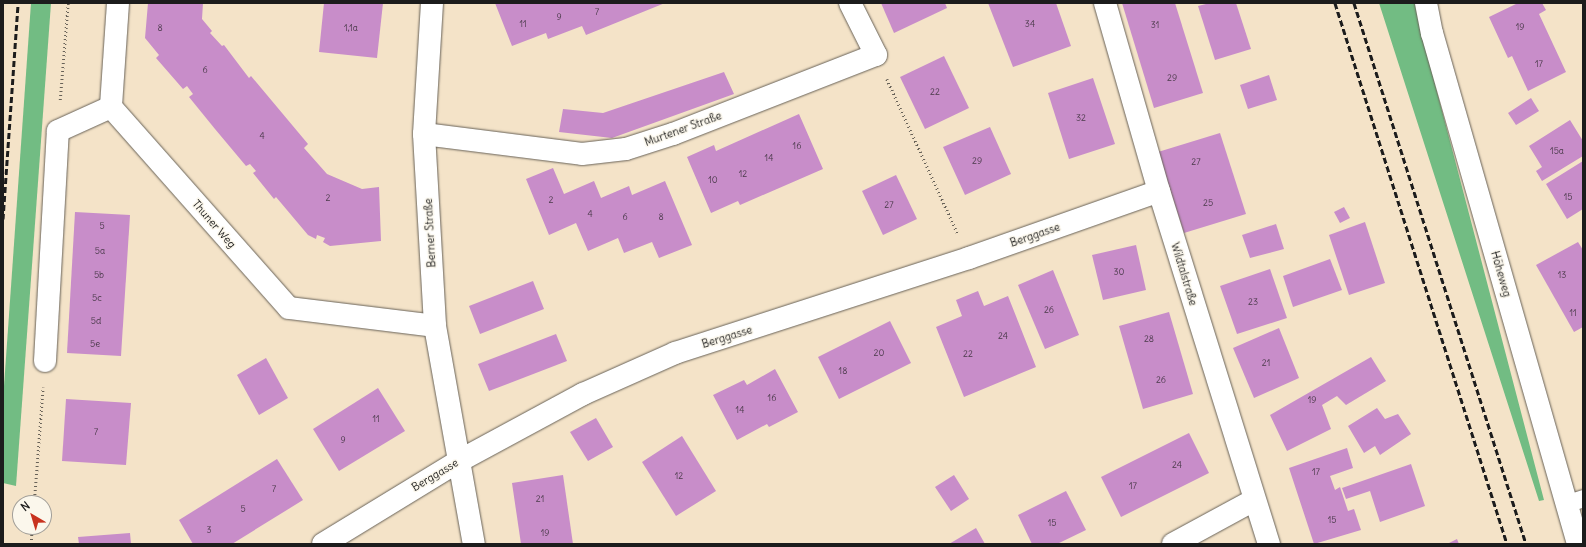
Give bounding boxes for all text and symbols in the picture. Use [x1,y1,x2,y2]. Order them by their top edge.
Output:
house number: 7 [595,7,599,17]
house number: 9 [556,12,562,22]
house number: 11 [519,19,527,29]
house number: 34 [1025,19,1035,29]
house number: 31 [1151,20,1159,30]
house number: 19 [1516,22,1524,32]
house number: 8 [157,23,163,33]
house number: 1,1a [344,23,358,33]
house number: 17 [1535,59,1543,69]
house number: 6 [202,65,208,75]
house number: 29 [1167,73,1177,83]
house number: 22 [930,87,940,97]
street label: Murtener Straße [643,109,723,149]
house number: 32 [1076,113,1086,123]
house number: 4 [259,131,265,141]
house number: 16 [793,141,801,151]
house number: 15a [1550,146,1564,156]
house number: 14 [765,153,773,163]
house number: 29 [972,156,982,166]
house number: 27 [1191,157,1201,167]
house number: 12 [739,169,747,179]
house number: 10 [708,175,718,185]
house number: 15 [1564,192,1572,202]
house number: 2 [326,193,330,203]
house number: 2 [549,195,553,205]
street label: Thuner Weg [189,197,239,251]
street label: Berner Straße [422,198,438,268]
house number: 25 [1203,198,1213,208]
house number: 27 [884,200,894,210]
house number: 4 [587,209,593,219]
house number: 6 [622,212,628,222]
house number: 8 [658,212,664,222]
street label: Berggasse [1008,220,1062,250]
house number: 5 [99,221,105,231]
street label: Wildtalstraße [1168,241,1200,307]
house number: 5a [95,246,105,256]
street label: Höheweg [1488,250,1514,298]
house number: 30 [1113,267,1125,277]
house number: 5b [94,270,104,280]
house number: 13 [1558,270,1566,280]
house number: 5c [92,293,102,303]
house number: 23 [1248,297,1258,307]
house number: 26 [1044,305,1054,315]
house number: 11 [1569,308,1577,318]
house number: 5d [91,316,101,326]
street label: Berggasse [700,323,754,351]
house number: 24 [998,331,1008,341]
house number: 28 [1144,334,1154,344]
house number: 5e [90,339,100,349]
house number: 20 [874,348,884,358]
house number: 22 [963,349,973,359]
house number: 21 [1262,358,1270,368]
house number: 18 [839,366,847,376]
house number: 26 [1156,375,1166,385]
house number: 16 [768,393,776,403]
house number: 19 [1308,395,1316,405]
house number: 14 [736,405,744,415]
house number: 11 [372,414,380,424]
house number: 7 [94,427,98,437]
house number: 9 [340,435,346,445]
street label: Berggasse [409,456,461,494]
house number: 24 [1172,460,1182,470]
house number: 17 [1312,467,1320,477]
house number: 12 [675,471,683,481]
house number: 17 [1129,481,1137,491]
house number: 7 [272,484,276,494]
house number: 21 [536,494,544,504]
north arrow [12,495,52,535]
text: N [18,498,33,514]
house number: 5 [240,504,246,514]
house number: 15 [1328,515,1336,525]
house number: 15 [1048,518,1056,528]
house number: 3 [206,525,212,535]
house number: 19 [541,528,549,538]

